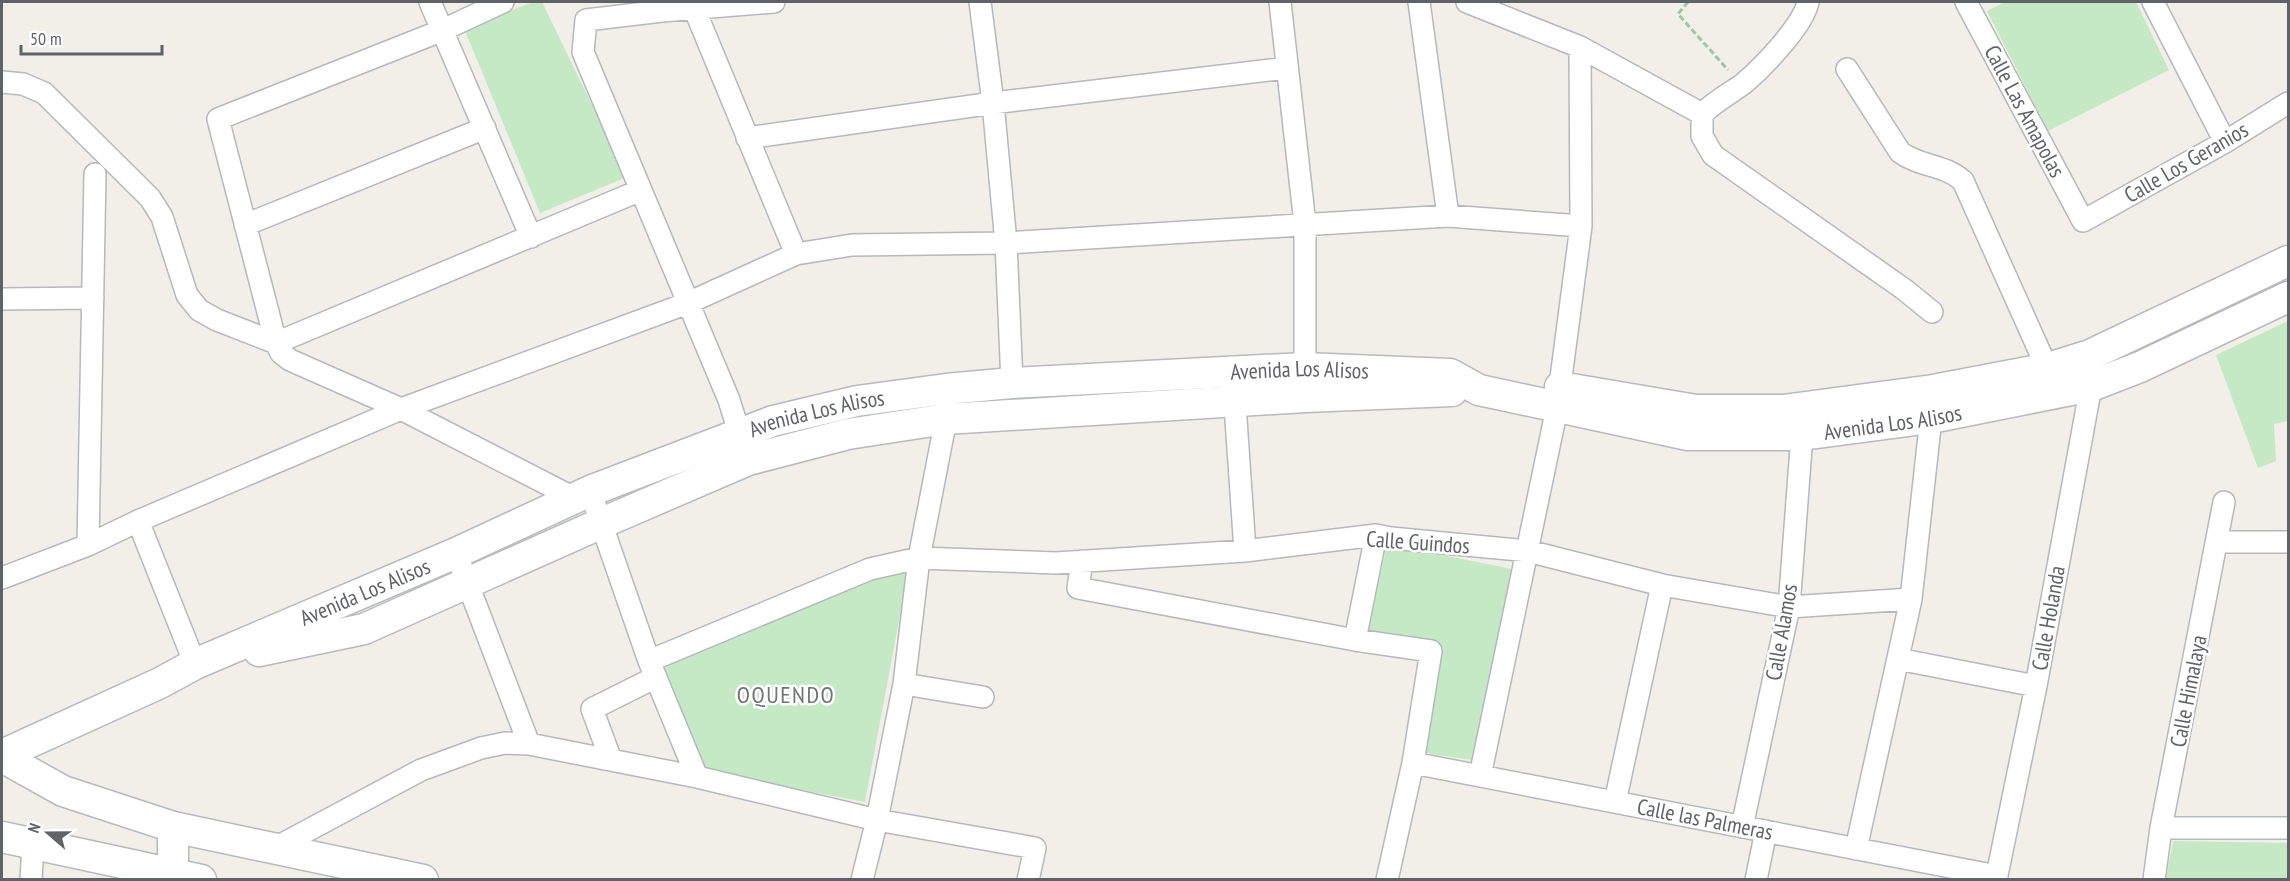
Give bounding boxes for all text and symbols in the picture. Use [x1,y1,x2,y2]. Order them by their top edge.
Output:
scale bar [21,18,162,56]
text: 50 m [30,27,62,50]
street label: Calle Las Amapolas [1978,40,2072,182]
street label: Calle Los Geranios [2119,115,2253,209]
street label: Avenida Los Alisos [1230,354,1369,386]
street label: Avenida Los Alisos [745,383,886,443]
street label: Avenida Los Alisos [1822,398,1964,446]
street label: Calle Guindos [1365,524,1471,560]
street label: Avenida Los Alisos [295,552,434,632]
street label: Calle Holanda [2025,563,2071,673]
street label: Calle Alamos [1759,582,1803,682]
street label: Calle Himalaya [2163,633,2213,749]
district label: OQUENDO [737,679,835,710]
street label: Calle las Palmeras [1635,792,1775,846]
north arrow [18,803,78,863]
text: N [23,820,45,835]

